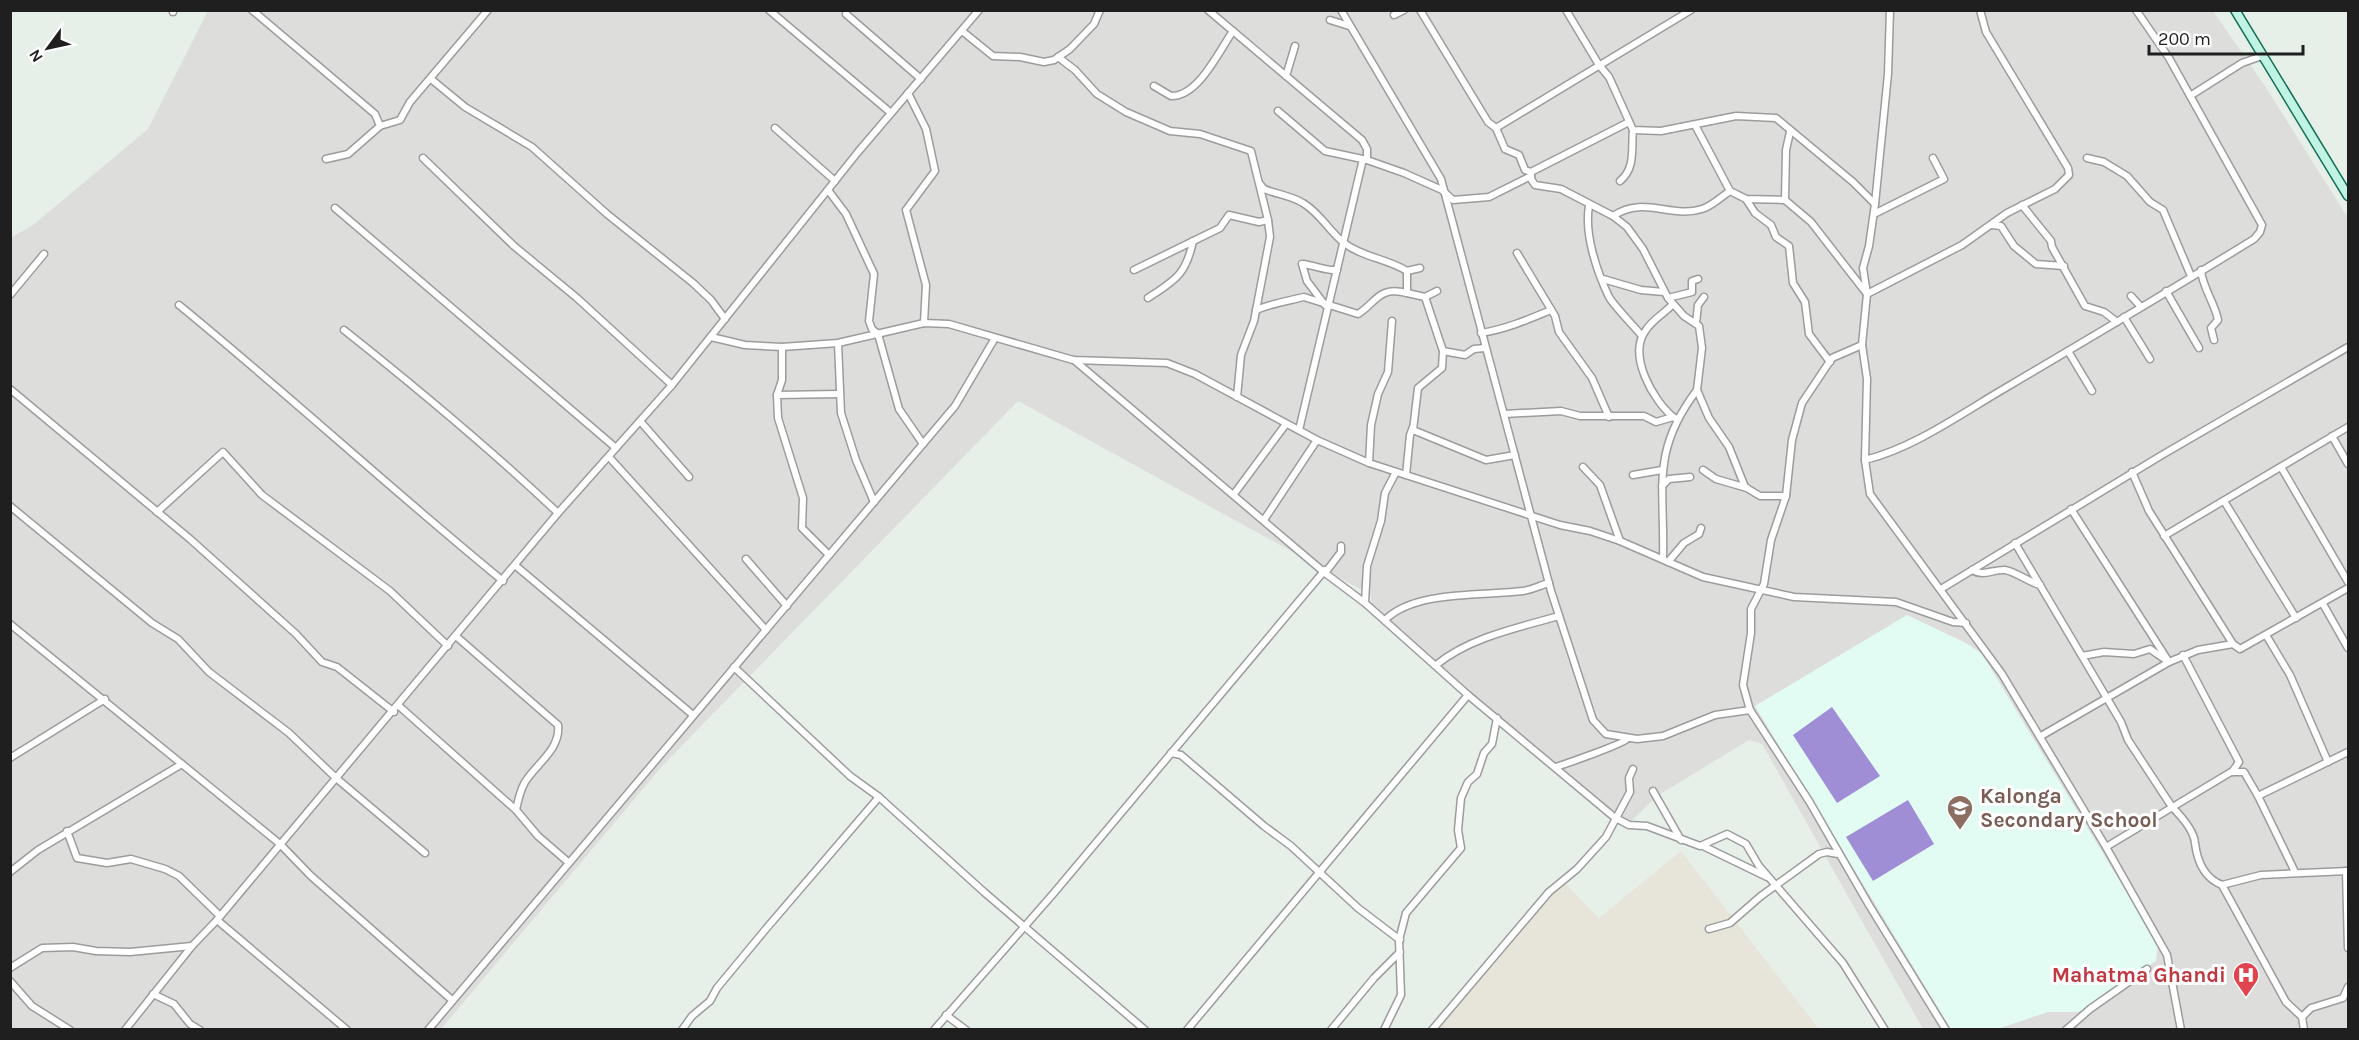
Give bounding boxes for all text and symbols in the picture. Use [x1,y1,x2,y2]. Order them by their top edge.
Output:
north arrow [18,18,78,78]
scale bar [2149,18,2304,56]
text: 200 m [2158,28,2211,50]
text: N [25,46,47,66]
place label: Kalonga Secondary School [1980,784,2158,832]
school or university icon: Kalonga Secondary School [1945,793,1975,831]
hospital icon: Mahatma Ghandi [2231,960,2261,998]
place label: Mahatma Ghandi [2052,963,2226,987]

